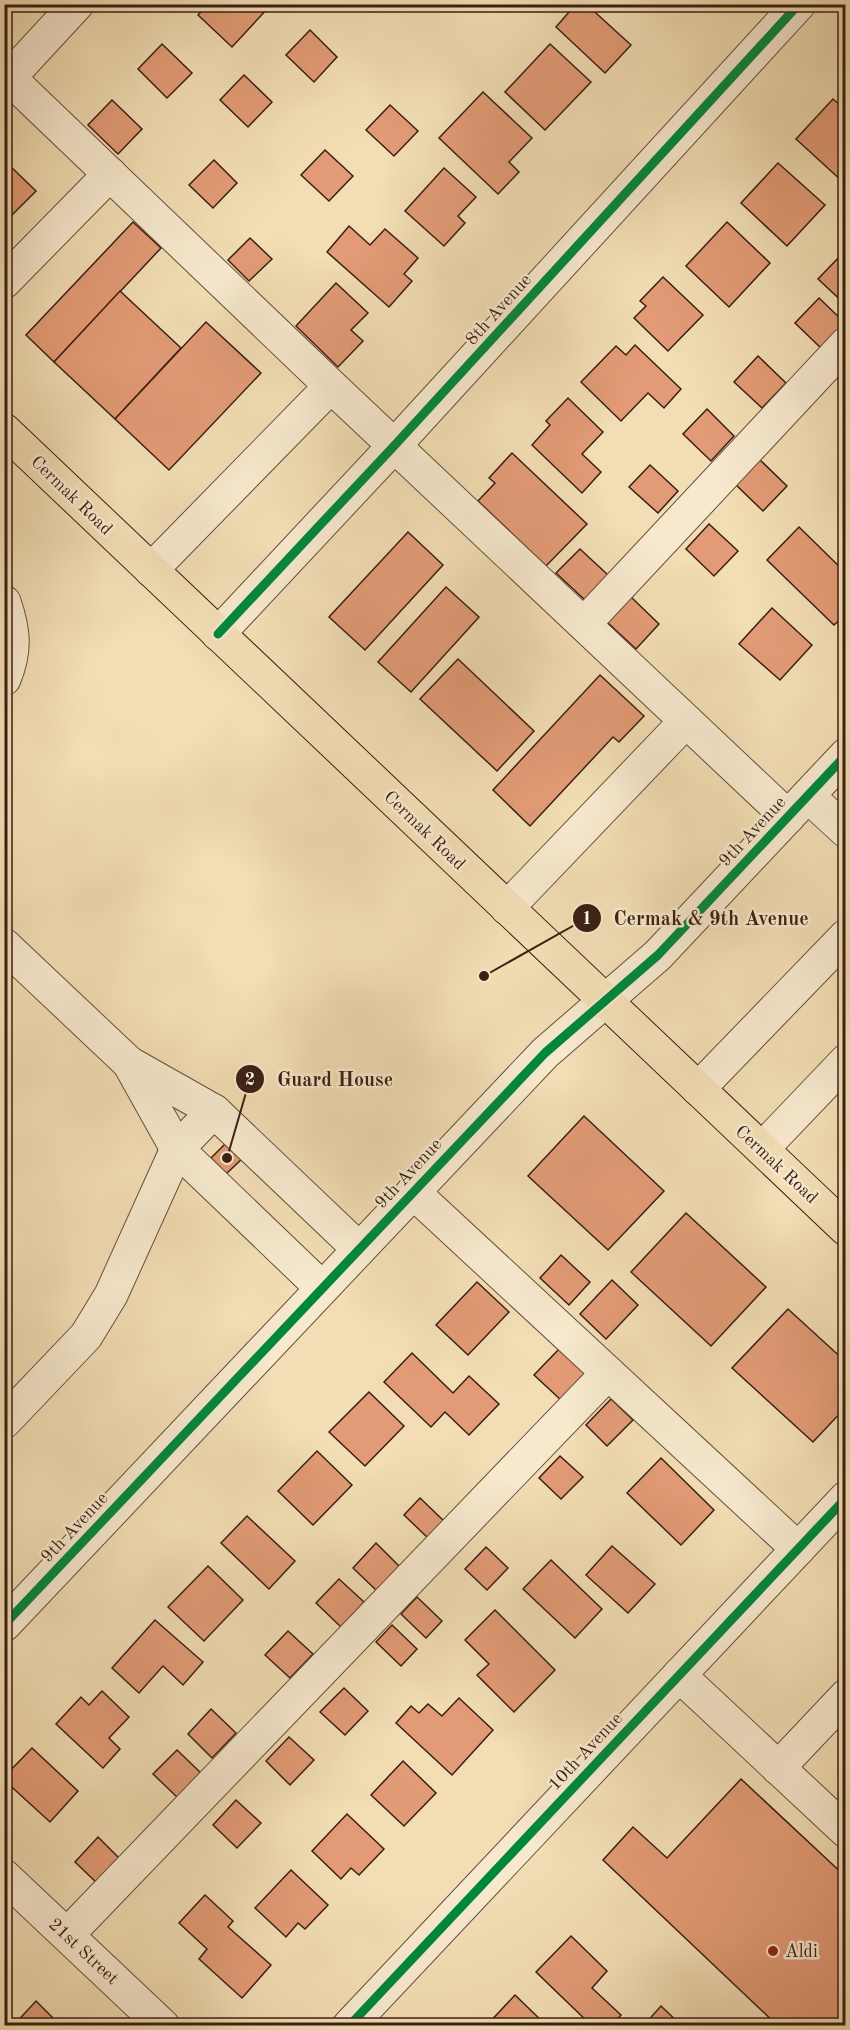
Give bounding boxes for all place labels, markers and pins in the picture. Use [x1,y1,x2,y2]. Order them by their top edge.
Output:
callout: Cermak & 9th Avenue [572,899,821,937]
callout: Guard House [235,1060,405,1098]
place label: Aldi [785,1943,818,1961]
marker: Aldi [766,1944,780,1958]

